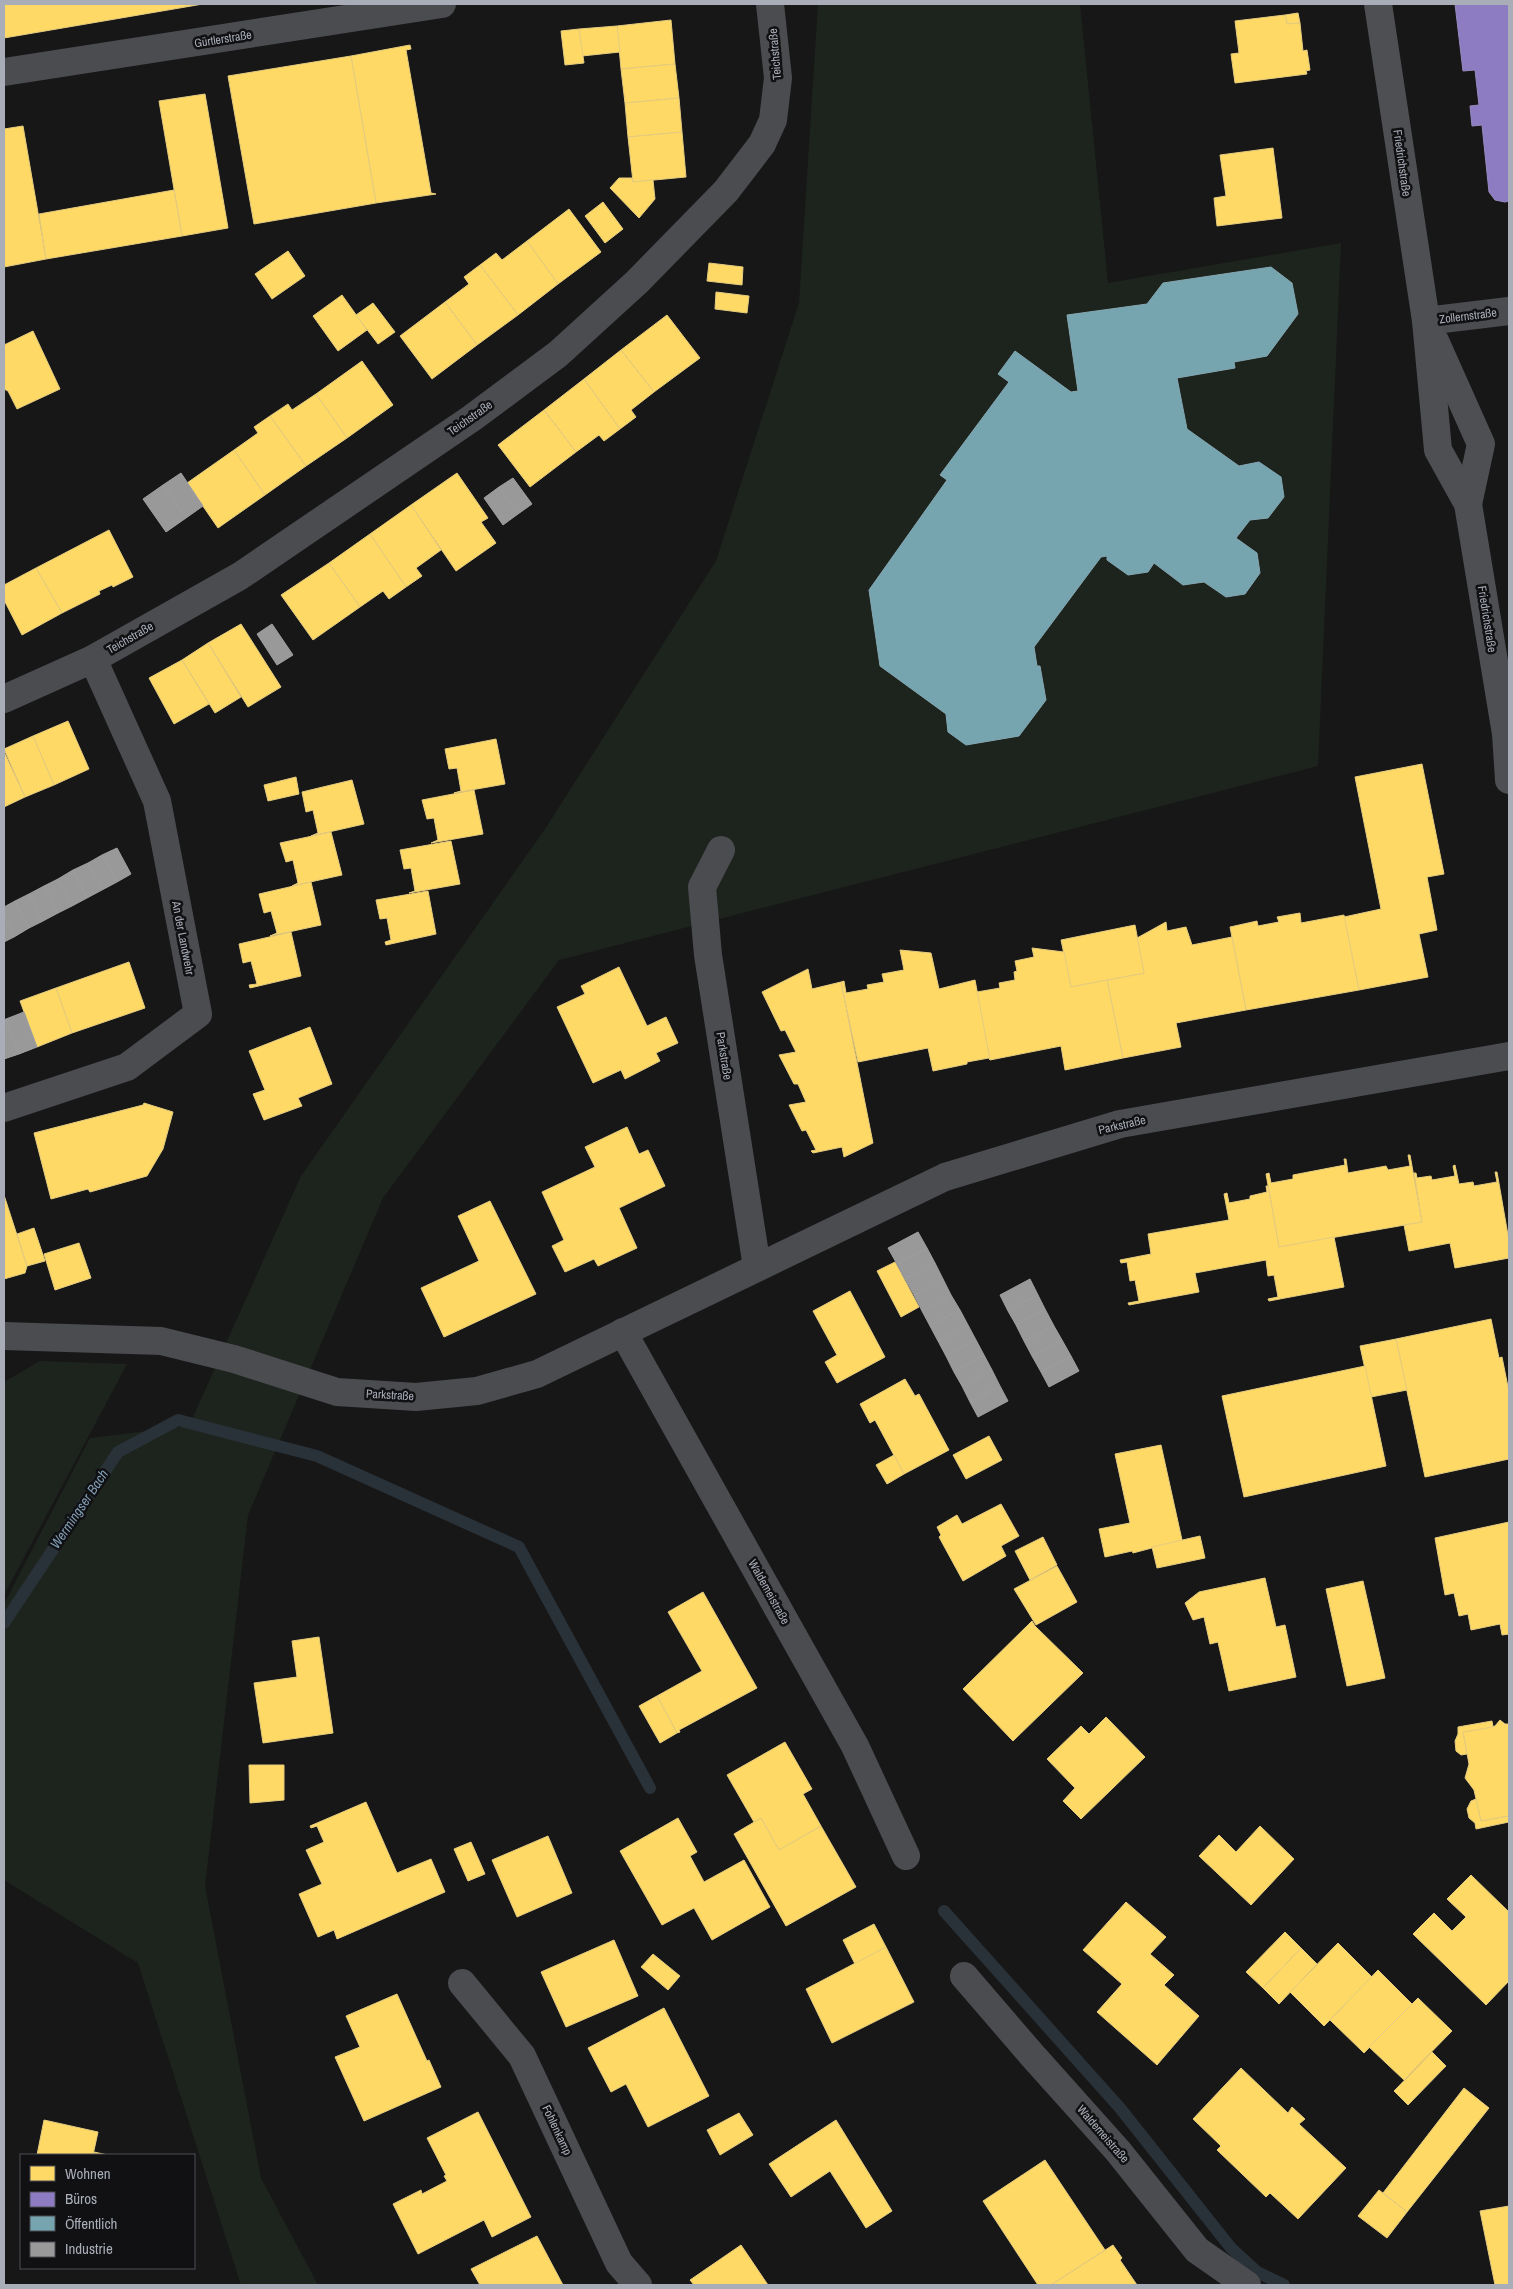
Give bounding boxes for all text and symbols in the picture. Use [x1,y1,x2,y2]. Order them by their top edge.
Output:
street label: Gürtlerstraße [193,27,253,51]
street label: Teichstraße [765,28,785,80]
street label: Friedrichstraße [1389,129,1415,197]
street label: Zollernstraße [1438,305,1498,327]
street label: Teichstraße [444,397,496,439]
street label: Friedrichstraße [1474,585,1500,653]
street label: Teichstraße [104,618,156,658]
street label: An der Landwehr [168,899,198,977]
street label: Parkstraße [712,1031,736,1081]
street label: Parkstraße [1097,1112,1147,1138]
street label: Parkstraße [366,1386,414,1404]
water label: Wermingser Bach [46,1466,112,1552]
street label: Waldemeistraße [745,1557,793,1627]
street label: Fohlenkamp [538,2102,576,2158]
street label: Waldemeistraße [1073,2102,1133,2166]
legend [20,2154,195,2269]
text: Wohnen [65,2163,111,2184]
text: Büros [65,2188,97,2209]
text: Öffentlich [65,2213,117,2234]
text: Industrie [65,2238,113,2259]

